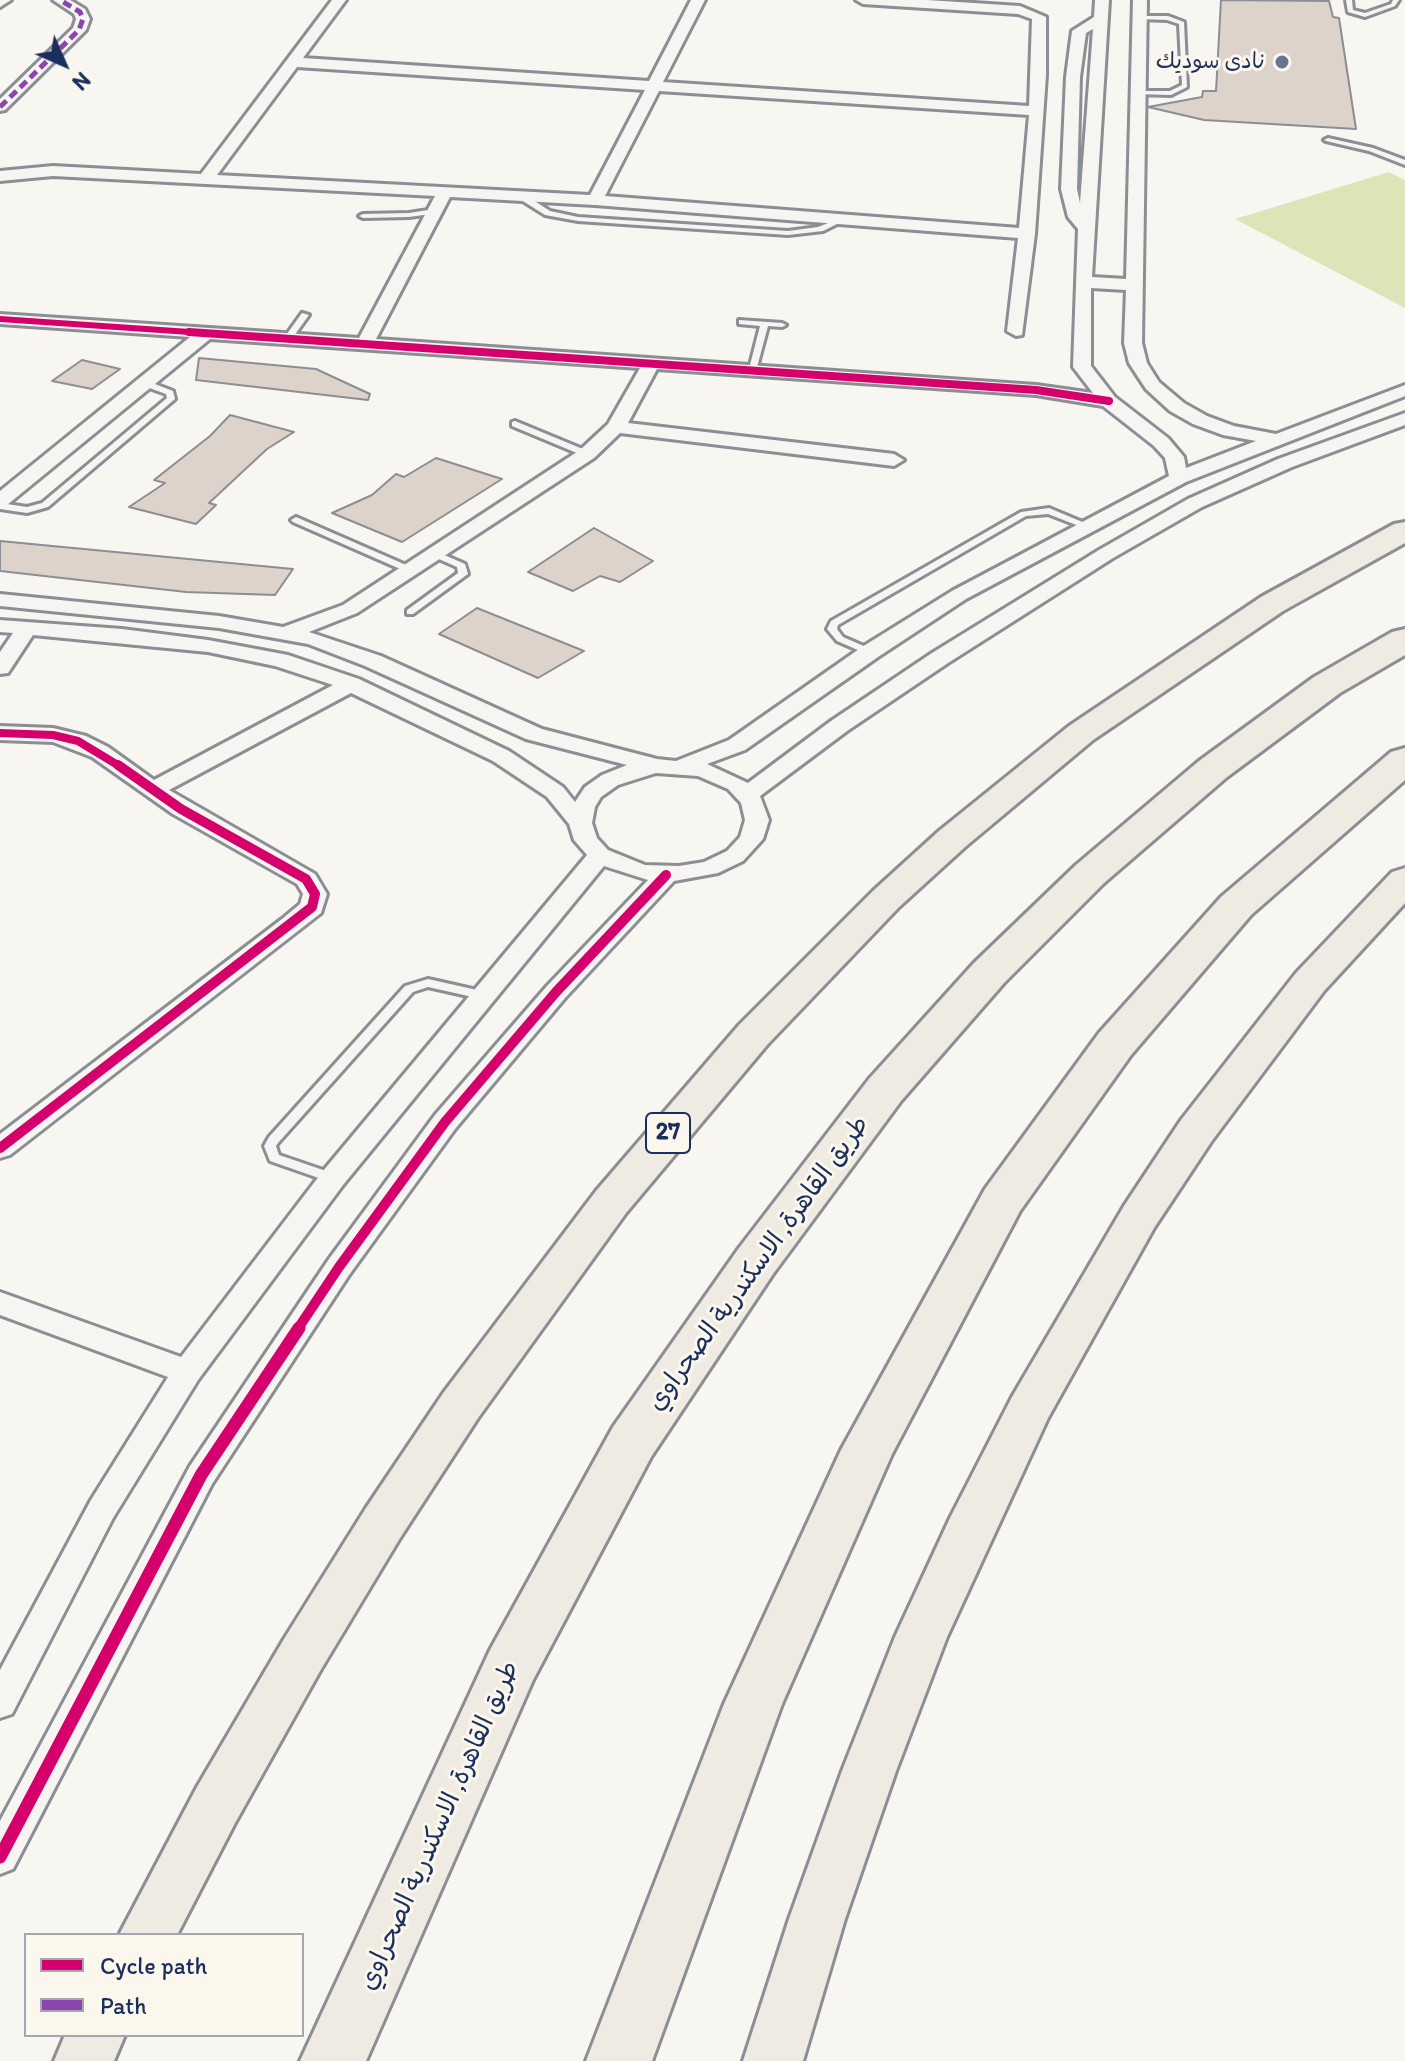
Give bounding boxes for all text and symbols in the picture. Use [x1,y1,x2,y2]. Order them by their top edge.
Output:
north arrow [24,24,104,104]
place label: نادى سوديك [1156,49,1266,75]
marker: نادى سوديك [1273,53,1291,71]
text: N [67,67,96,96]
street label: طريق القاهرة, الاسكندرية الصحراوي [641,1110,877,1418]
road number: 27 [646,1113,690,1153]
street label: طريق القاهرة, الاسكندرية الصحراوي [353,1657,527,1995]
legend [24,1933,304,2037]
text: Cycle path [100,1951,207,1980]
text: Path [100,1991,147,2020]

